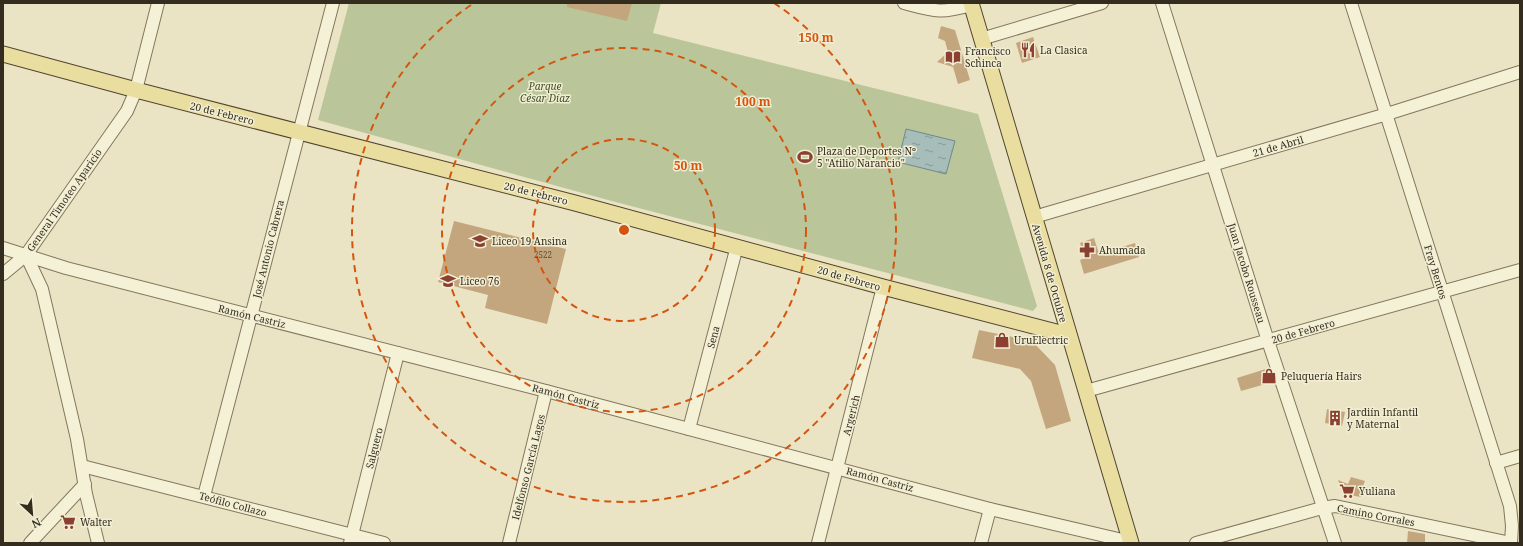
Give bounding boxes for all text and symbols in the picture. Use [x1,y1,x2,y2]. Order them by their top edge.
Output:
text: 150 m [798,29,834,46]
restaurant icon: La Clasica [1019,41,1037,59]
place label: La Clasica [1040,43,1088,57]
place label: Francisco Schinca [965,44,1011,70]
library icon: Francisco Schinca [944,48,962,66]
park label: Parque César Díaz [520,79,570,105]
text: 100 m [735,93,771,110]
street label: 20 de Febrero [189,98,256,128]
street label: 21 de Abril [1251,132,1305,160]
place label: Plaza de Deportes Nº 5 "Atilio Narancio" [817,144,916,170]
street label: General Timoteo Aparicio [23,146,105,254]
sports icon: Plaza de Deportes Nº 5 "Atilio Narancio" [796,148,814,166]
text: 50 m [674,157,702,174]
street label: 20 de Febrero [503,178,570,208]
street label: José Antonio Cabrera [249,198,287,301]
street label: Juan Jacobo Rousseau [1225,220,1269,325]
street label: Avenida 8 de Octubre [1029,222,1071,324]
centre of rings [617,223,631,237]
school or university icon: Liceo 19 Ansina [471,232,489,250]
place label: Liceo 19 Ansina [492,234,568,248]
pharmacy icon: Ahumada [1078,241,1096,259]
place label: Ahumada [1099,243,1146,257]
street label: Fray Bentos [1421,243,1451,301]
house number: 2522 [534,249,552,260]
street label: 20 de Febrero [816,262,883,294]
school or university icon: Liceo 76 [439,272,457,290]
place label: Liceo 76 [460,274,500,288]
street label: Ramón Castriz [217,301,287,331]
street label: 20 de Febrero [1270,315,1337,347]
street label: Sena [703,324,723,350]
shop icon: UruElectric [993,331,1011,349]
place label: UruElectric [1014,333,1068,347]
shop icon: Peluquería Hairs [1260,367,1278,385]
place label: Peluquería Hairs [1281,369,1362,383]
street label: Ramón Castriz [531,380,601,412]
street label: Argerich [839,392,863,437]
place label: Jardiín Infantil y Maternal [1346,405,1418,431]
building icon: Jardiín Infantil y Maternal [1326,409,1344,427]
street label: Idelfonso García Lagos [508,412,548,521]
street label: Salguero [362,426,386,470]
street label: Ramón Castriz [845,463,915,495]
supermarket icon: Yuliana [1338,482,1356,500]
place label: Yuliana [1358,484,1396,498]
street label: Teófilo Collazo [198,488,269,520]
north arrow [12,494,52,534]
street label: Camino Corrales [1336,501,1417,529]
supermarket icon: Walter [59,513,77,531]
text: N [29,515,44,532]
place label: Walter [80,515,112,529]

